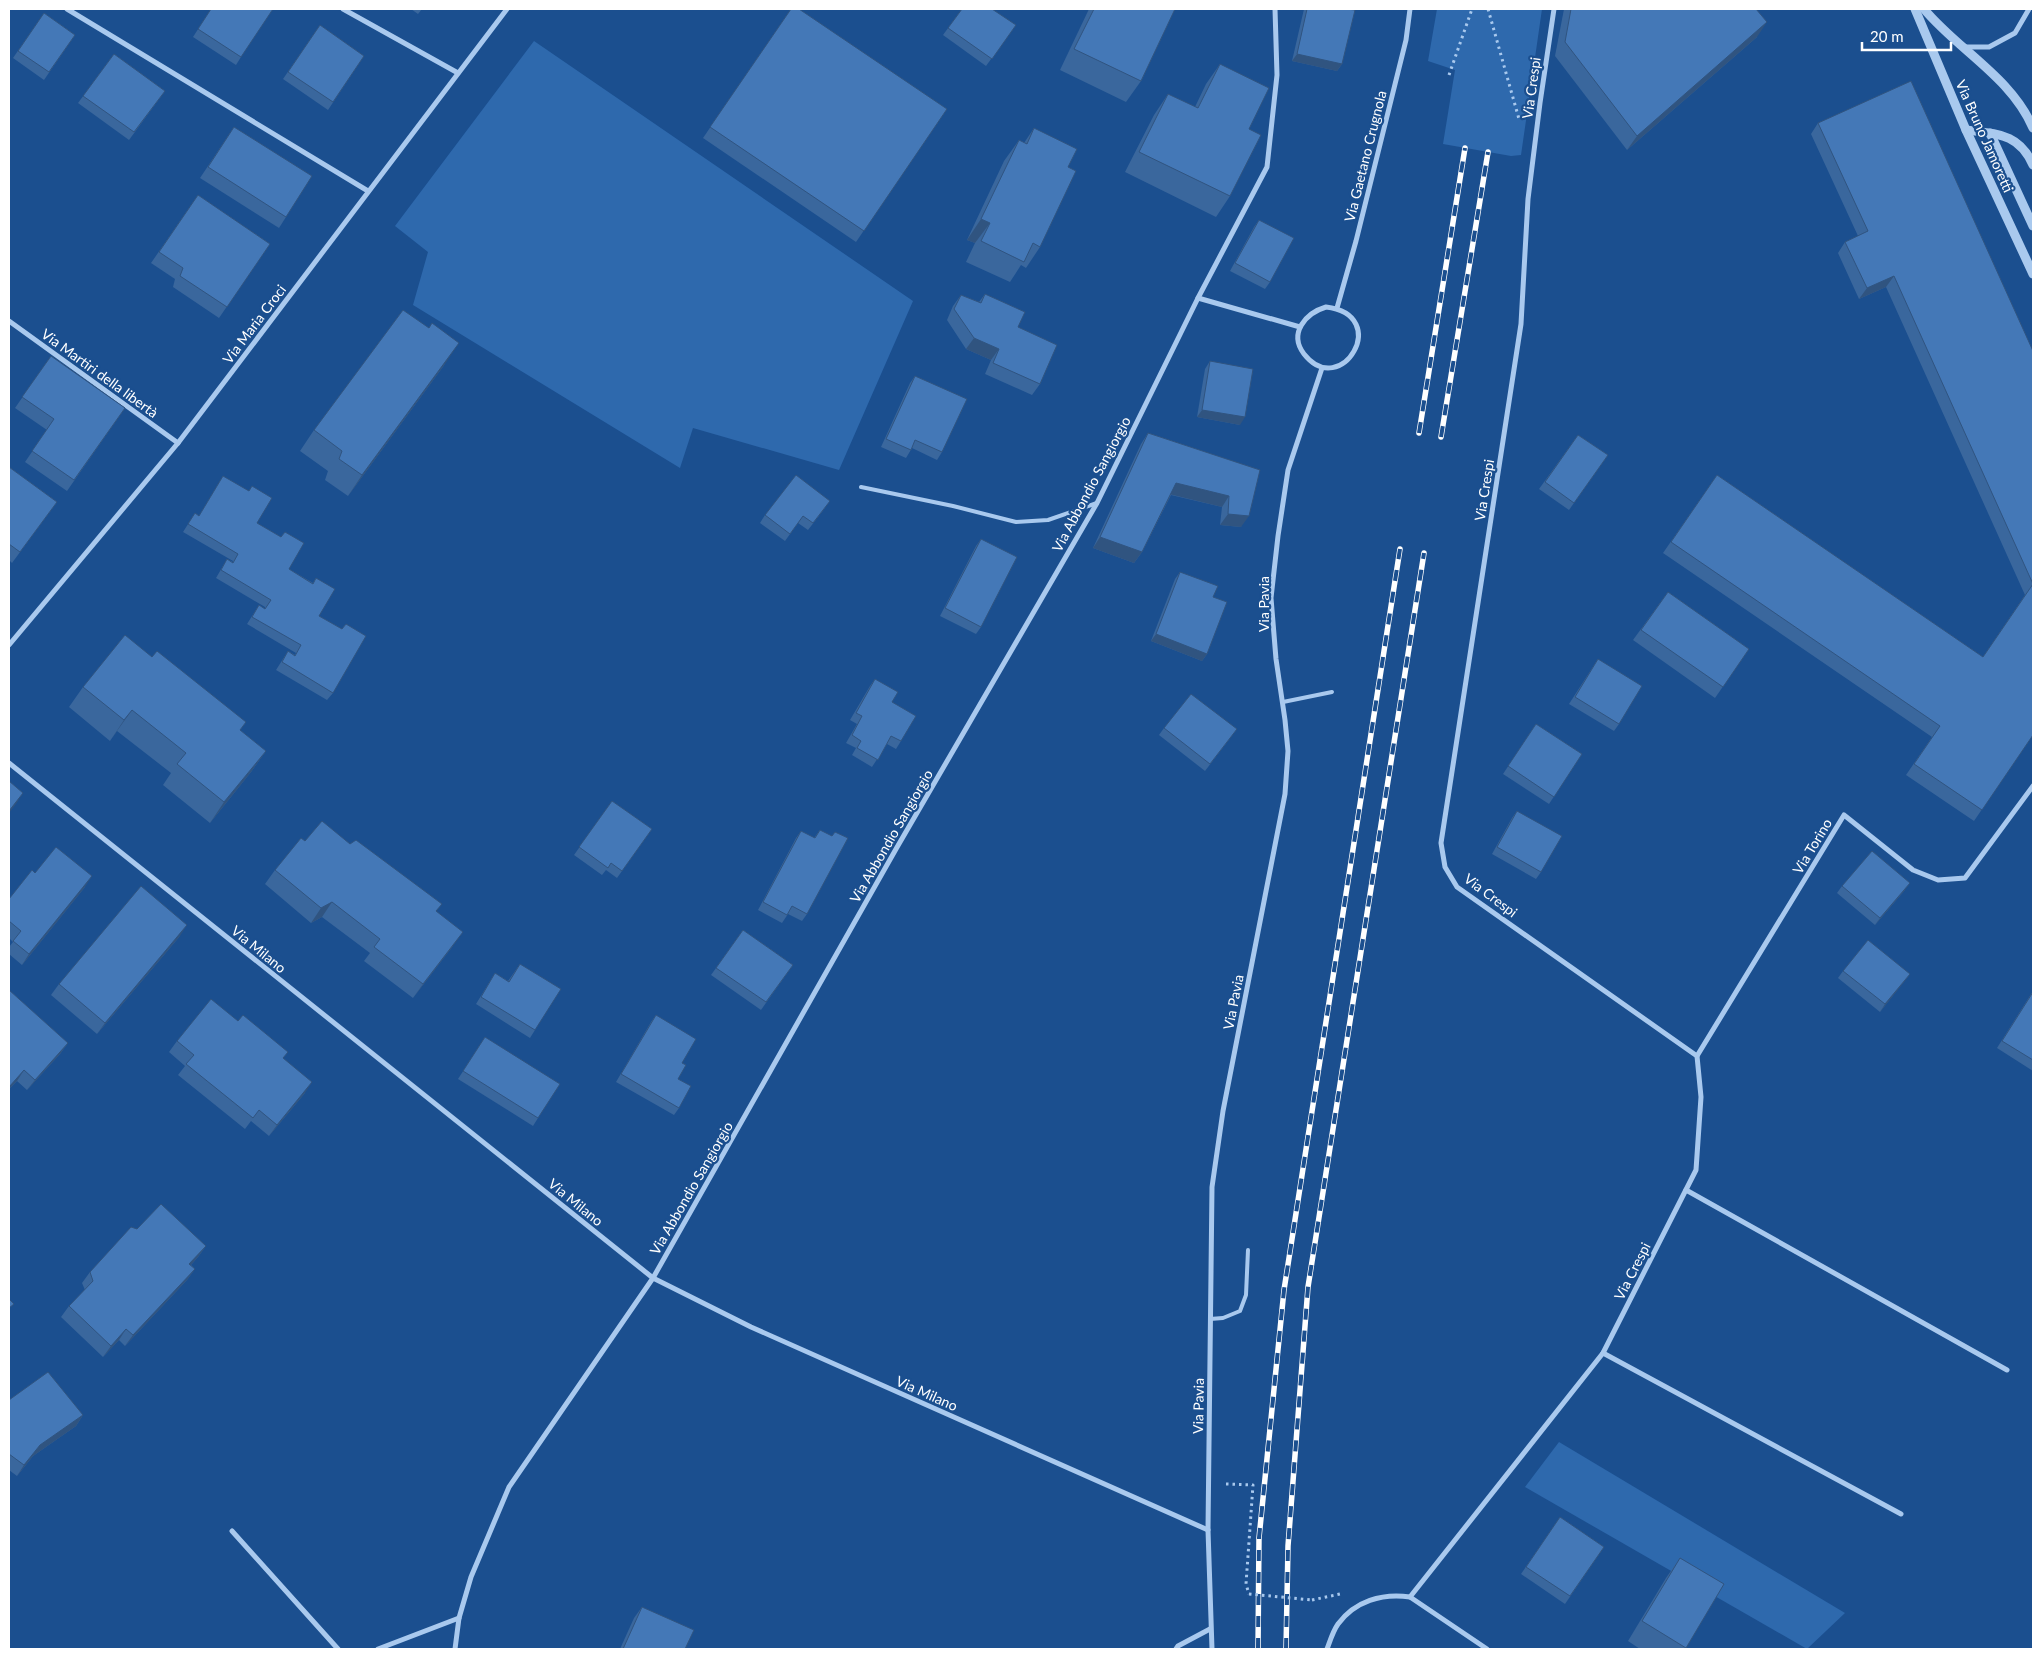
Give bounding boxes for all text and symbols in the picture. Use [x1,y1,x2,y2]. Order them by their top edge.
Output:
scale bar [1862,20,1951,52]
text: 20 m [1870,27,1904,45]
street label: Via Crespi [1518,56,1544,120]
street label: Via Bruno Jamoretti [1953,77,2017,195]
street label: Via Gaetano Crugnola [1340,89,1390,223]
street label: Via Maria Croci [219,281,289,367]
street label: Via Martiri della libertà [38,325,162,421]
street label: Via Abbondio Sangiorgio [1048,413,1134,555]
street label: Via Crespi [1471,458,1497,522]
street label: Via Pavia [1255,576,1272,632]
street label: Via Abbondio Sangiorgio [846,766,936,906]
street label: Via Torino [1789,815,1835,877]
street label: Via Crespi [1461,870,1521,920]
street label: Via Milano [228,922,290,976]
street label: Via Pavia [1219,973,1247,1031]
street label: Via Abbondio Sangiorgio [646,1118,736,1258]
street label: Via Milano [545,1175,607,1229]
street label: Via Crespi [1610,1239,1654,1303]
street label: Via Milano [894,1372,960,1414]
street label: Via Pavia [1189,1378,1207,1434]

